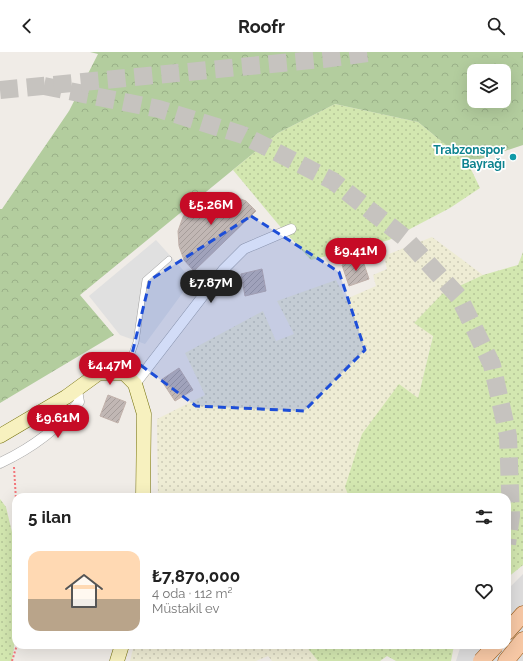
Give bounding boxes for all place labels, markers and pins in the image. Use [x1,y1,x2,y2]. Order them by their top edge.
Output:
place label: Trabzonspor Bayrağı [433,143,505,171]
marker: Trabzonspor Bayrağı [508,152,518,162]
pin: ₺5.26M [178,192,244,226]
pin: ₺9.41M [323,238,389,272]
pin: ₺7.87M [178,270,244,304]
pin: ₺4.47M [77,352,143,386]
pin: ₺9.61M [25,405,91,439]

